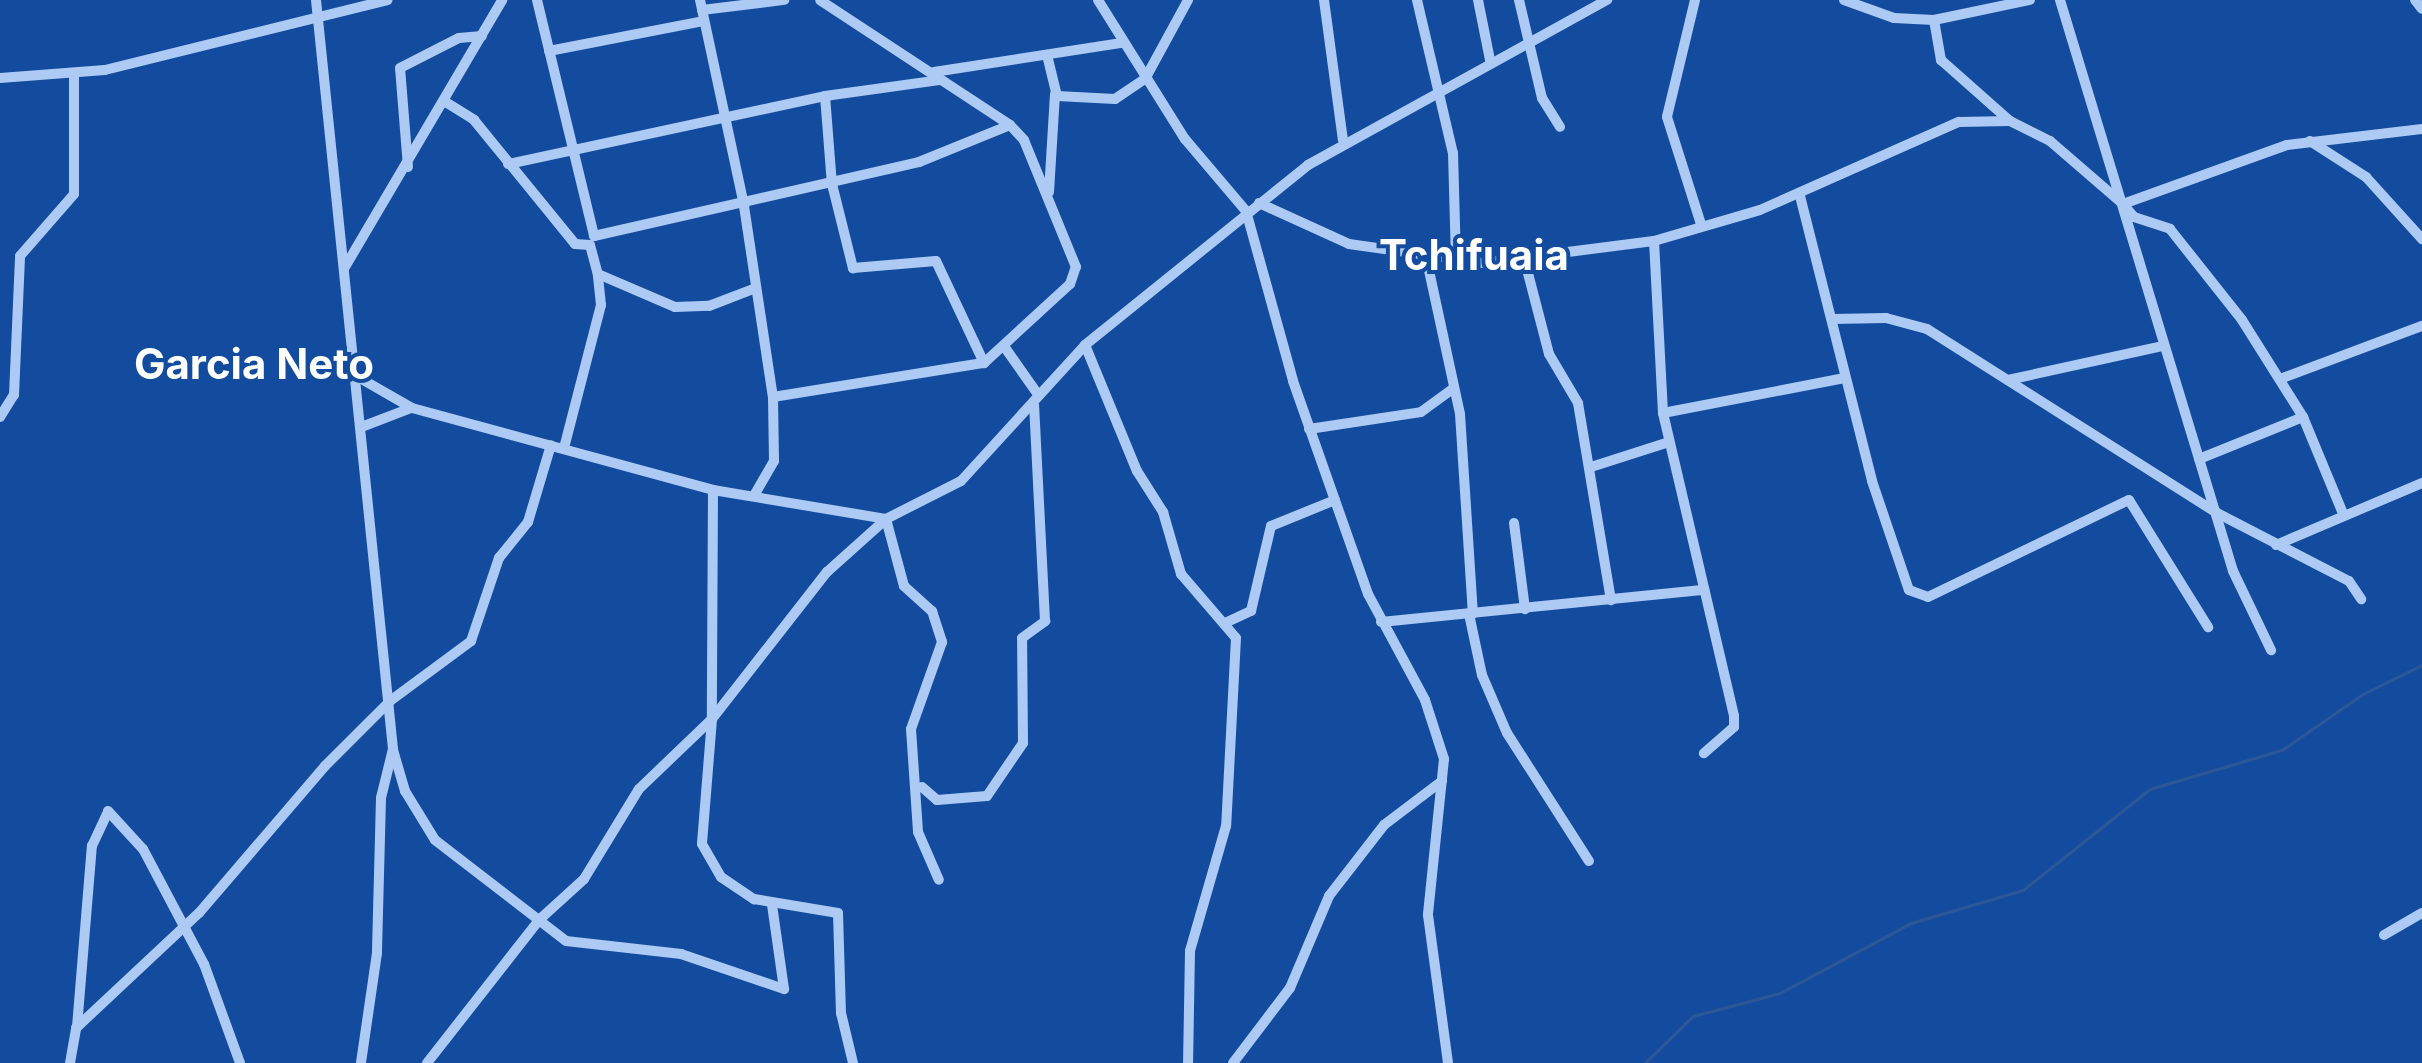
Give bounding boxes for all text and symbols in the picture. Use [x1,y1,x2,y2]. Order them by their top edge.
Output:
district label: Tchifuaia [1379,230,1569,280]
district label: Garcia Neto [134,339,374,389]

